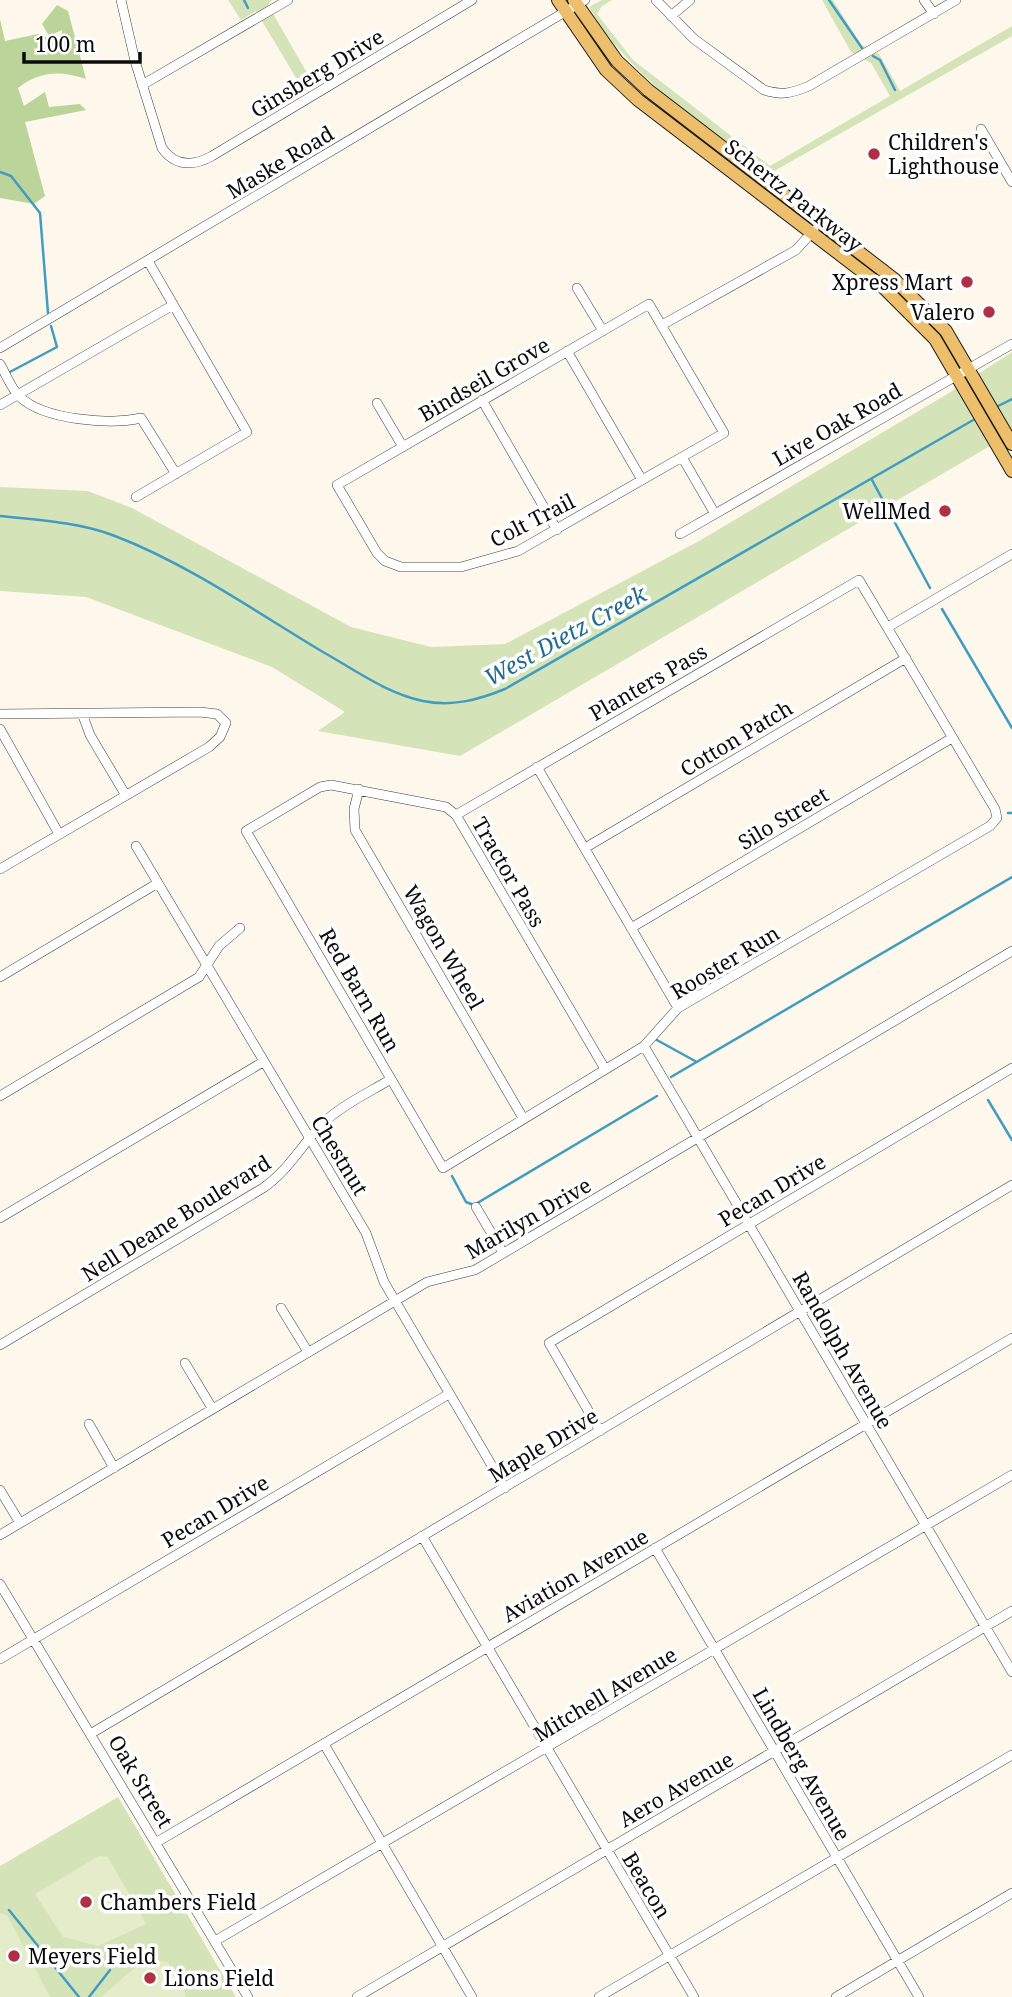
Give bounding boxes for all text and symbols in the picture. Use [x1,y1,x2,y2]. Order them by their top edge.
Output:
scale bar [24,21,140,65]
street label: Ginsberg Drive [245,22,389,124]
text: 100 m [35,30,96,58]
street label: Maske Road [221,119,339,205]
place label: Children's Lighthouse [888,128,999,180]
street label: Schertz Parkway [719,132,869,258]
marker: Children's Lighthouse [866,146,882,162]
place label: Xpress Mart [832,268,953,296]
marker: Xpress Mart [959,274,975,290]
place label: Valero [911,298,975,326]
marker: Valero [981,304,997,320]
street label: Bindseil Grove [413,330,555,428]
street label: Live Oak Road [767,376,907,472]
street label: Colt Trail [485,486,580,553]
place label: WellMed [842,497,931,525]
marker: WellMed [937,503,953,519]
water label: West Dietz Creek [478,577,653,693]
street label: Planters Pass [584,637,712,727]
street label: Cotton Patch [675,693,797,783]
street label: Silo Street [733,780,833,856]
street label: Tractor Pass [466,812,552,932]
street label: Wagon Wheel [397,880,491,1015]
street label: Rooster Run [665,919,785,1005]
street label: Red Barn Run [313,923,407,1057]
street label: Chestnut [305,1110,375,1200]
street label: Pecan Drive [713,1147,831,1233]
street label: Nell Deane Boulevard [76,1148,276,1288]
street label: Marilyn Drive [460,1171,596,1265]
street label: Randolph Avenue [787,1266,899,1434]
street label: Maple Drive [483,1401,603,1489]
street label: Pecan Drive [156,1468,274,1554]
street label: Aviation Avenue [497,1522,653,1628]
street label: Mitchell Avenue [528,1640,682,1748]
street label: Lindberg Avenue [747,1682,857,1846]
street label: Oak Street [102,1729,180,1833]
street label: Aero Avenue [614,1745,738,1833]
street label: Beacon [616,1847,678,1923]
place label: Chambers Field [100,1888,257,1916]
marker: Chambers Field [78,1894,94,1910]
place label: Meyers Field [28,1942,157,1970]
marker: Meyers Field [6,1948,22,1964]
place label: Lions Field [164,1964,274,1992]
marker: Lions Field [142,1970,158,1986]

